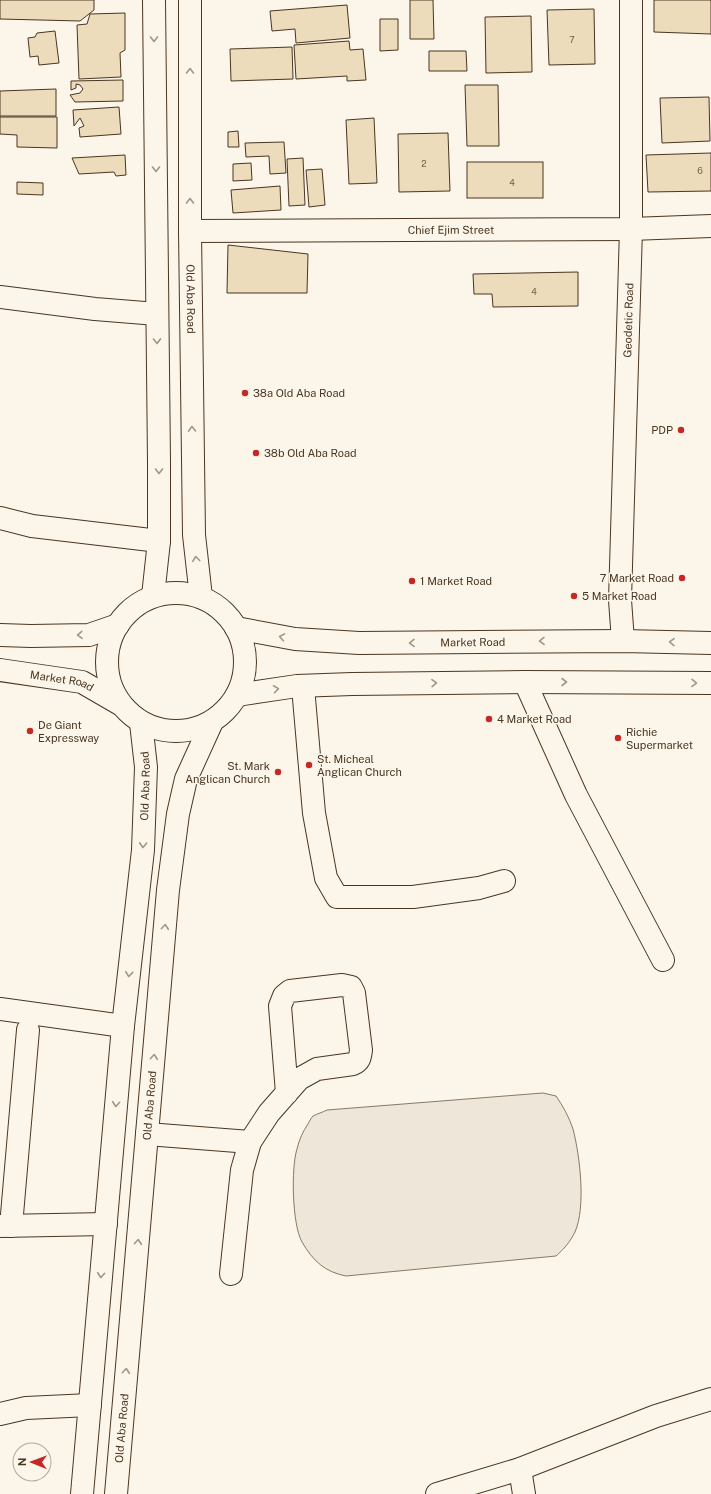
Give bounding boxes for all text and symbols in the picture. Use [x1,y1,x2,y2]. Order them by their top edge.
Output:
house number: 7 [569,34,575,45]
one-way arrow [150,36,159,42]
one-way arrow [186,68,194,74]
house number: 2 [421,158,427,169]
house number: 6 [697,165,703,176]
one-way arrow [151,166,160,172]
house number: 4 [509,177,515,188]
one-way arrow [186,198,194,204]
street label: Chief Ejim Street [408,224,494,236]
street label: Old Aba Road [184,264,197,334]
street label: Geodetic Road [621,283,635,358]
house number: 4 [531,286,537,297]
one-way arrow [153,338,161,344]
place label: 38a Old Aba Road [253,387,345,399]
marker: 38a Old Aba Road [240,388,250,398]
place label: PDP [651,424,673,436]
marker: PDP [676,425,686,435]
one-way arrow [188,426,196,432]
place label: 38b Old Aba Road [264,447,357,459]
marker: 38b Old Aba Road [251,448,261,458]
one-way arrow [155,468,163,474]
one-way arrow [192,556,201,562]
place label: 7 Market Road [600,572,674,584]
marker: 7 Market Road [677,573,687,583]
place label: 1 Market Road [420,575,492,587]
marker: 1 Market Road [407,576,417,586]
place label: 5 Market Road [582,590,657,602]
marker: 5 Market Road [569,591,579,601]
one-way arrow [77,631,83,639]
one-way arrow [279,633,285,641]
street label: Market Road [440,636,505,648]
one-way arrow [539,637,545,646]
one-way arrow [669,638,675,646]
one-way arrow [409,639,415,647]
street label: Market Road [29,668,96,694]
one-way arrow [561,678,567,686]
one-way arrow [431,679,437,687]
one-way arrow [691,679,697,687]
one-way arrow [273,685,279,694]
place label: 4 Market Road [497,713,572,725]
marker: 4 Market Road [484,714,494,724]
place label: De Giant Expressway [38,719,99,744]
marker: De Giant Expressway [25,726,35,736]
place label: Richie Supermarket [626,726,693,751]
marker: Richie Supermarket [613,733,623,743]
street label: Old Aba Road [138,751,152,821]
place label: St. Micheal Anglican Church [317,753,402,778]
place label: St. Mark Anglican Church [185,760,270,785]
marker: St. Micheal Anglican Church [304,760,314,770]
marker: St. Mark Anglican Church [273,767,283,777]
one-way arrow [139,842,148,848]
one-way arrow [161,924,170,930]
one-way arrow [125,971,134,977]
one-way arrow [149,1054,158,1060]
street label: Old Aba Road [140,1070,158,1141]
one-way arrow [112,1101,121,1107]
one-way arrow [133,1239,142,1245]
one-way arrow [97,1272,106,1278]
one-way arrow [122,1368,131,1374]
street label: Old Aba Road [113,1393,131,1463]
north arrow [12,1442,52,1482]
text: N [16,1457,28,1466]

